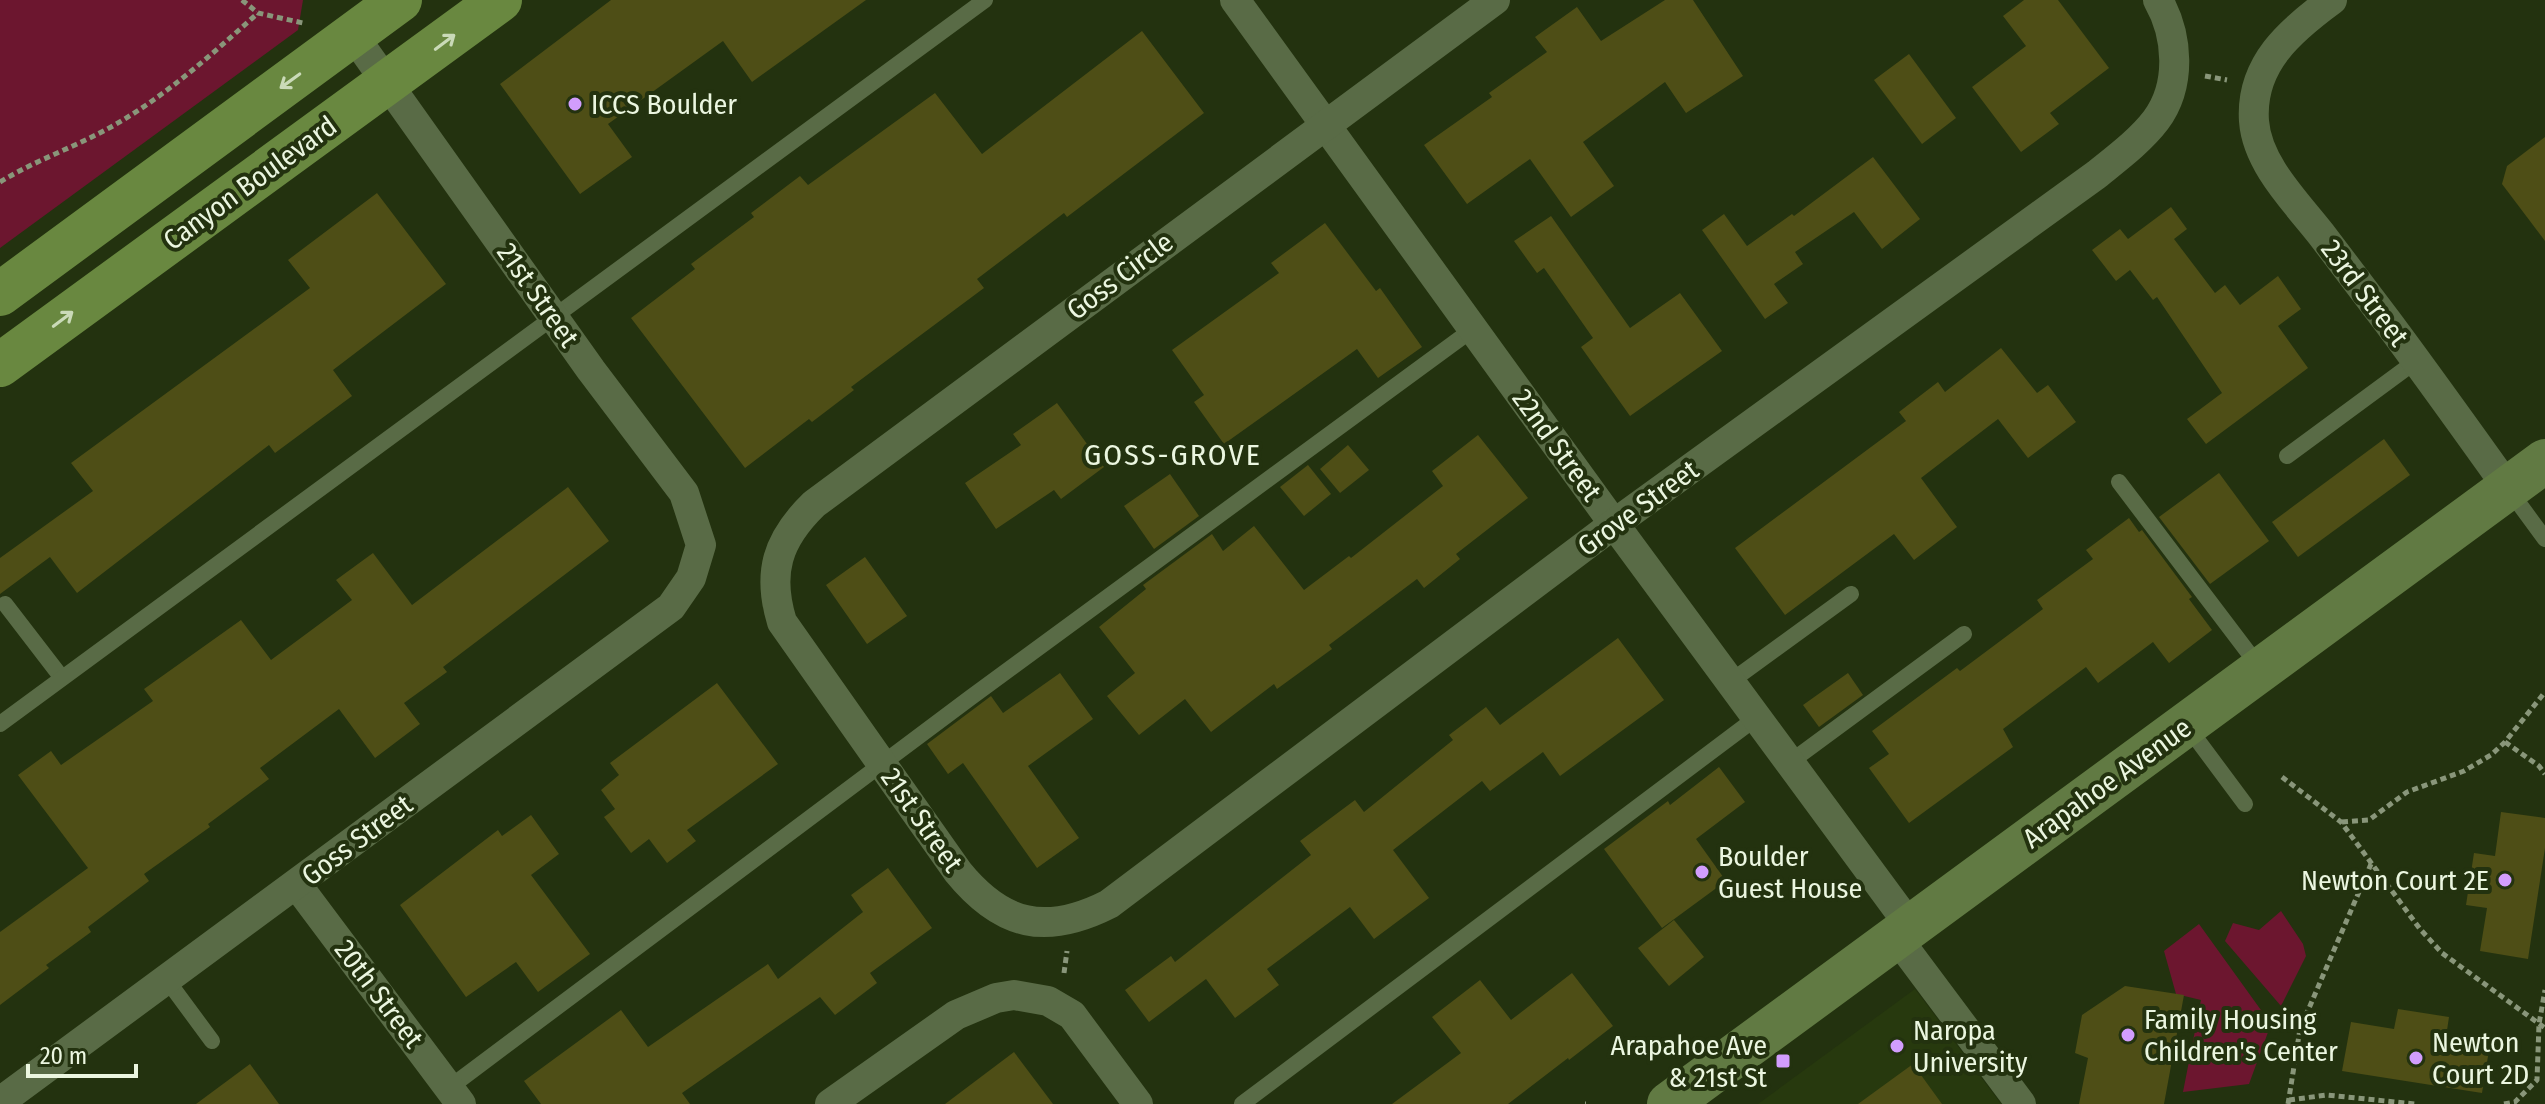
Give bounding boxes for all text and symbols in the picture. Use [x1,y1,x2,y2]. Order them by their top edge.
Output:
one-way arrow [433,33,455,50]
one-way arrow [280,72,301,89]
place label: ICCS Boulder [591,88,737,121]
marker: ICCS Boulder [566,95,584,113]
street label: Canyon Boulevard [157,109,343,257]
street label: Goss Circle [1060,225,1180,327]
street label: 23rd Street [2314,233,2416,353]
street label: 21st Street [490,237,586,354]
one-way arrow [52,311,73,328]
street label: 22nd Street [1505,383,1609,508]
district label: GOSS-GROVE [1084,437,1262,473]
street label: Grove Street [1571,453,1706,563]
street label: Arapahoe Avenue [2016,711,2198,855]
street label: 21st Street [874,762,970,879]
street label: Goss Street [295,787,419,892]
place label: Boulder Guest House [1718,840,1862,905]
marker: Boulder Guest House [1693,863,1711,881]
place label: Newton Court 2E [2301,864,2489,897]
marker: Newton Court 2E [2496,871,2514,889]
street label: 20th Street [328,934,431,1055]
place label: Family Housing Children's Center [2144,1003,2338,1068]
place label: Naropa University [1913,1014,2028,1079]
marker: Family Housing Children's Center [2119,1026,2137,1044]
place label: Newton Court 2D [2432,1026,2529,1091]
scale bar [28,1028,136,1078]
place label: Arapahoe Ave & 21st St [1610,1029,1768,1094]
marker: Naropa University [1888,1037,1906,1055]
text: 20 m [40,1042,87,1070]
marker: Newton Court 2D [2407,1049,2425,1067]
marker: Arapahoe Ave & 21st St [1774,1052,1792,1070]

